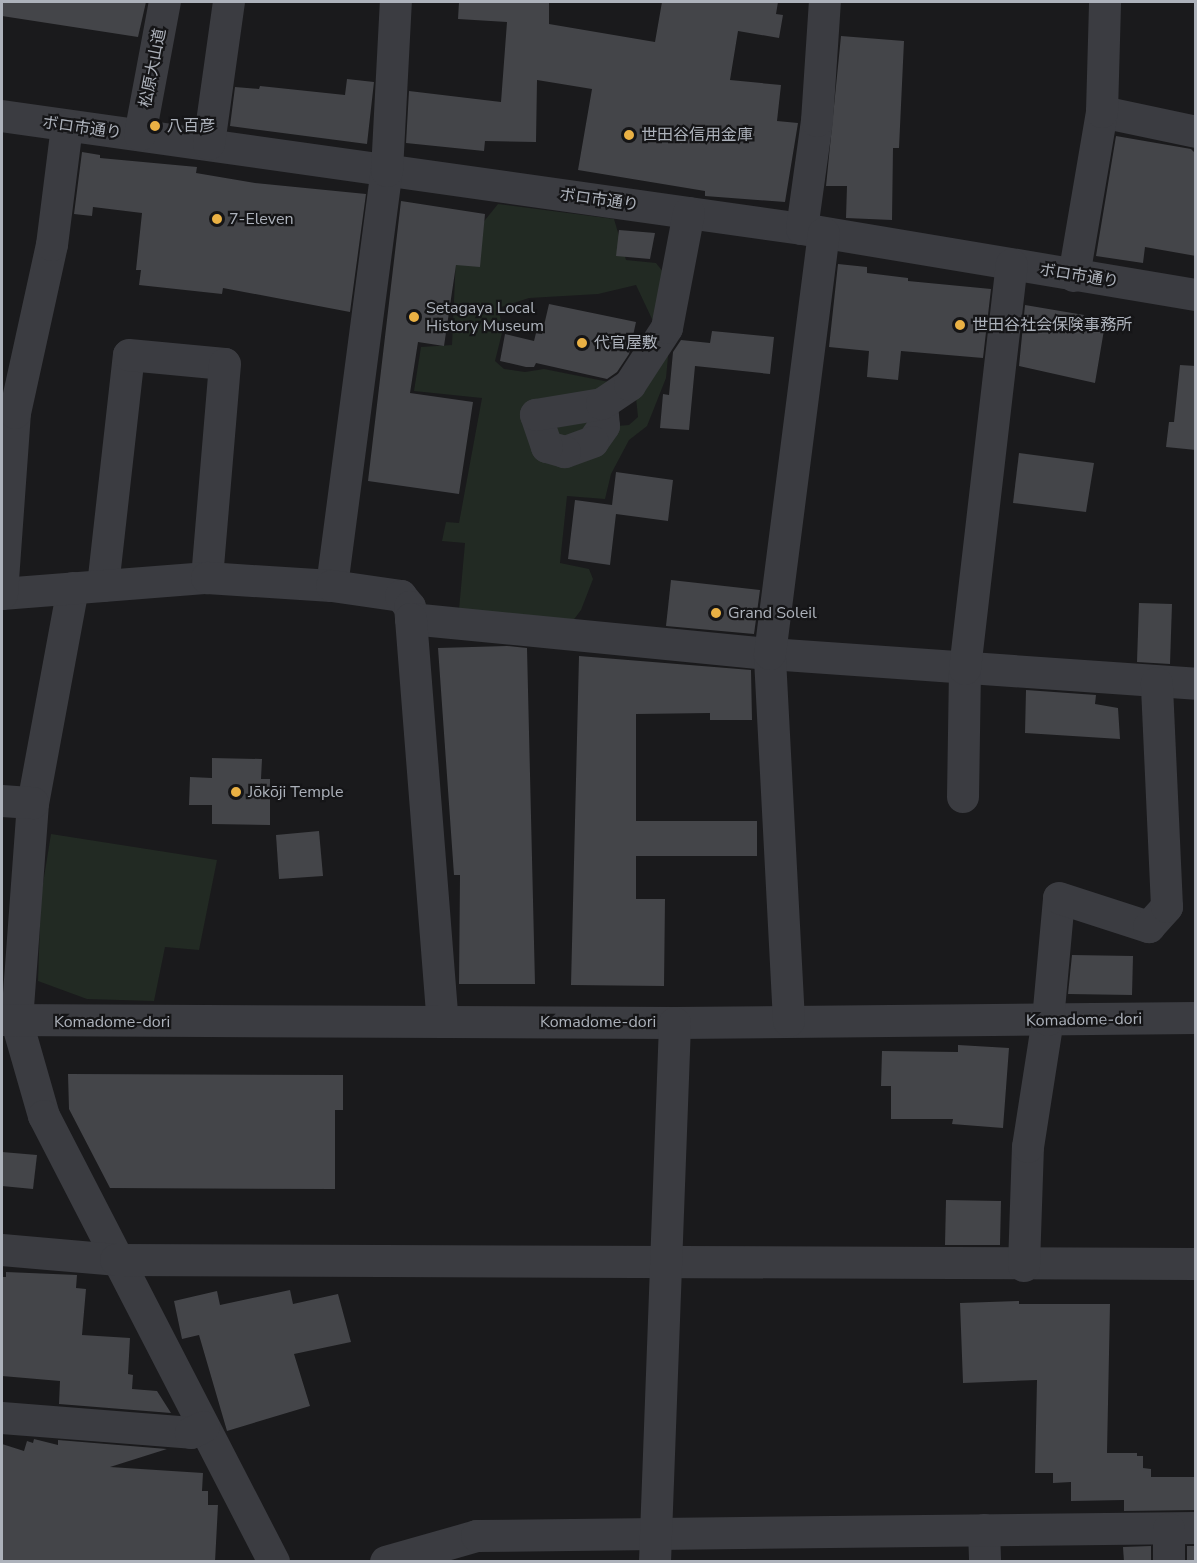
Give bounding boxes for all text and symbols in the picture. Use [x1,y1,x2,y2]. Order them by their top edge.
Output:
street label: 松原大山道 [136,27,170,109]
street label: ボロ市通り [41,113,123,143]
place label: 八百彦 [167,116,215,136]
marker: 八百彦 [148,119,162,133]
place label: 世田谷信用金庫 [641,125,753,145]
marker: 世田谷信用金庫 [622,128,636,142]
street label: ボロ市通り [558,185,640,215]
place label: 7-Eleven [229,209,293,229]
marker: 7-Eleven [210,212,224,226]
street label: ボロ市通り [1038,260,1120,292]
place label: Setagaya Local History Museum [426,298,544,336]
marker: Setagaya Local History Museum [407,310,421,324]
place label: 世田谷社会保険事務所 [972,315,1132,335]
marker: 世田谷社会保険事務所 [953,318,967,332]
place label: 代官屋敷 [594,333,658,353]
marker: 代官屋敷 [575,336,589,350]
place label: Grand Soleil [728,603,817,623]
marker: Grand Soleil [709,606,723,620]
place label: Jōkōji Temple [248,782,343,802]
marker: Jōkōji Temple [229,785,243,799]
street label: Komadome-dori [1026,1009,1142,1031]
street label: Komadome-dori [54,1012,170,1032]
street label: Komadome-dori [540,1012,656,1032]

